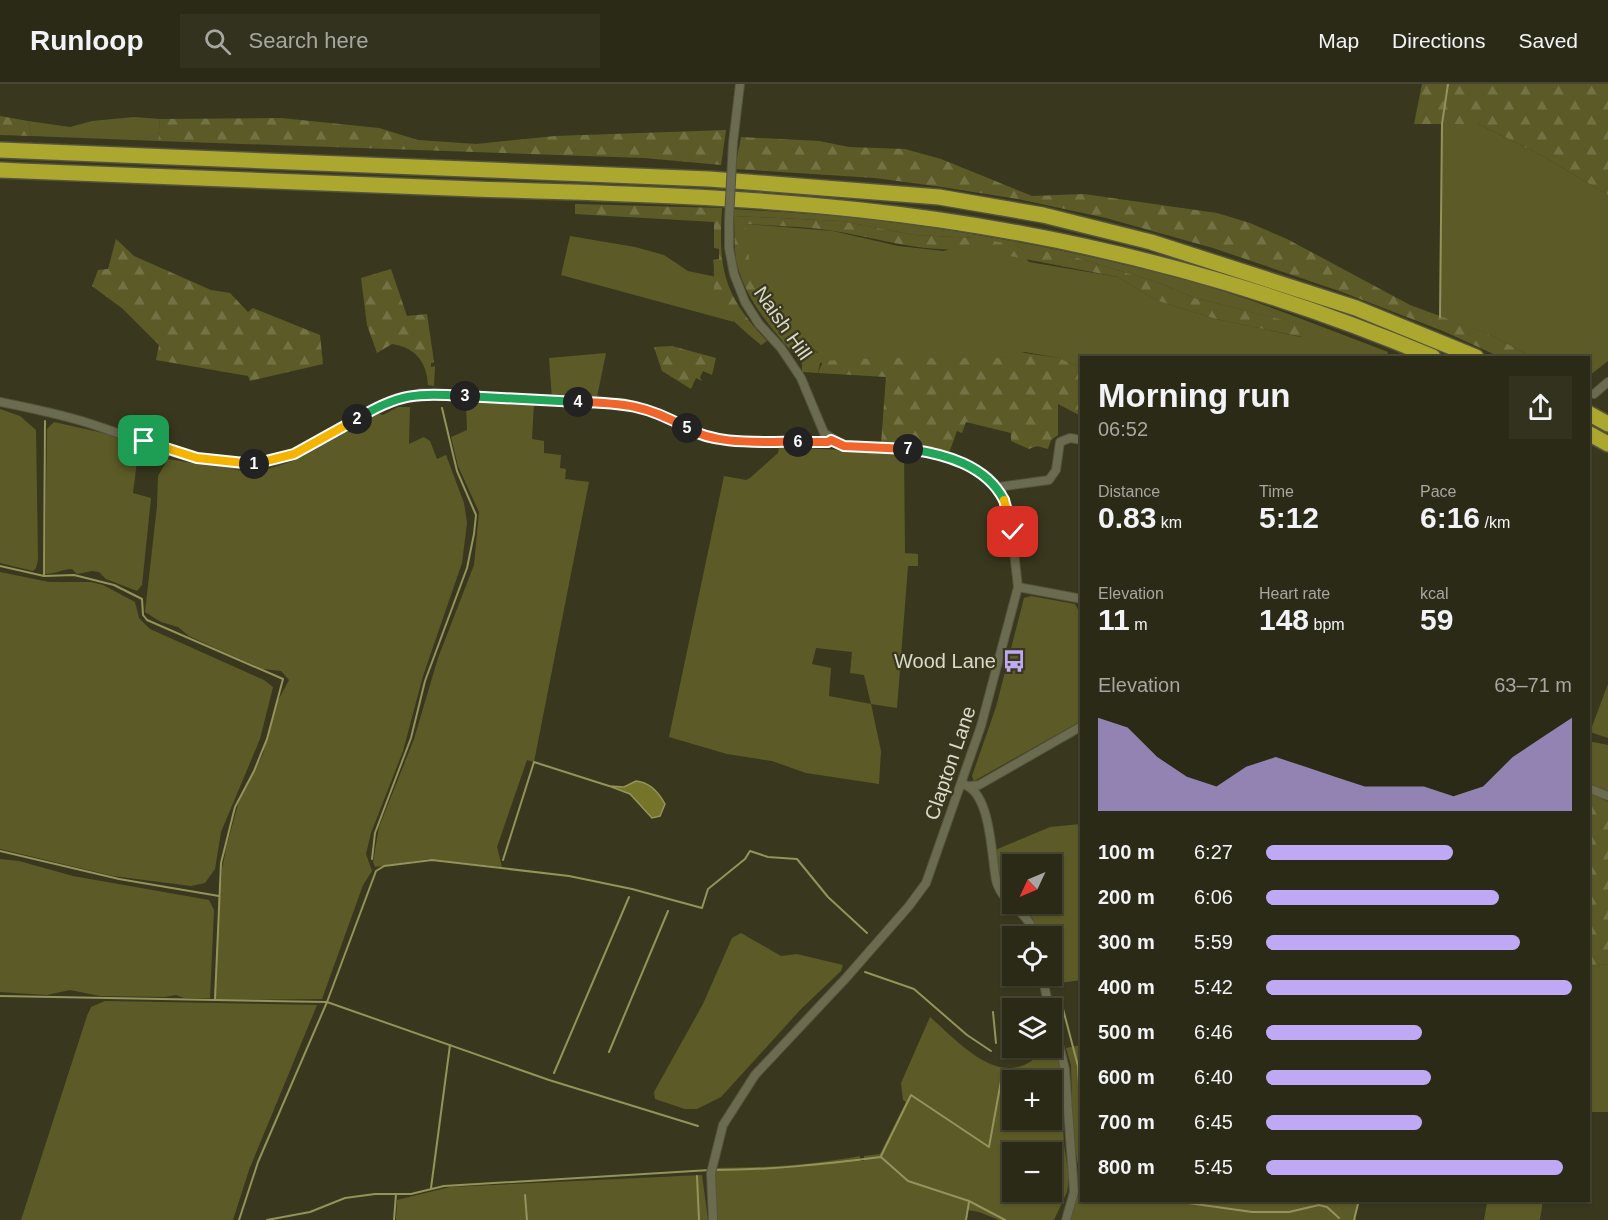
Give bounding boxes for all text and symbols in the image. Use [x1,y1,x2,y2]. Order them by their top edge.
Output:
search box [180,14,600,68]
text: Runloop [30,25,144,56]
icon: search [201,25,234,58]
text: Search here [249,28,368,53]
text: Map [1318,29,1359,52]
text: Directions [1392,29,1485,52]
text: Saved [1518,29,1578,52]
street label: Naish Hill [750,282,816,364]
button: share [1509,376,1572,439]
text: Morning run [1098,377,1290,414]
pin: 3 [450,381,480,411]
text: 3 [461,387,469,404]
pin: 4 [563,387,593,417]
text: 4 [574,393,582,410]
pin: 2 [342,404,372,434]
text: 2 [353,410,361,427]
pin: 5 [672,413,702,443]
pin [118,415,169,466]
text: 06:52 [1098,418,1148,440]
text: 5 [683,419,691,436]
icon: arrive [127,424,160,457]
pin: 6 [783,427,813,457]
text: 6 [794,433,802,450]
pin: 7 [893,434,923,464]
text: 7 [904,440,912,457]
pin: 1 [239,449,269,479]
text: 1 [250,455,258,472]
text: Distance [1098,483,1160,500]
text: Time [1259,483,1294,500]
text: Pace [1420,483,1456,500]
text: 0.83 [1098,501,1156,534]
text: 5:12 [1259,501,1319,534]
text: 6:16 [1420,501,1480,534]
pin [987,506,1038,557]
text: km [1156,514,1182,531]
text: /km [1480,514,1510,531]
icon: check [996,515,1029,548]
text: Elevation [1098,585,1164,602]
text: Heart rate [1259,585,1330,602]
text: kcal [1420,585,1448,602]
text: 11 [1098,603,1130,636]
text: 148 [1259,603,1309,636]
text: 59 [1420,603,1453,636]
text: m [1130,616,1148,633]
text: bpm [1309,616,1345,633]
bus stop icon: Wood Lane [1001,648,1027,674]
place label: Wood Lane [894,650,996,672]
text: Elevation [1098,674,1180,696]
text: 63–71 m [1494,674,1572,696]
street label: Clapton Lane [920,703,980,823]
text: 100 m [1098,841,1155,863]
text: 6:27 [1194,841,1233,863]
north arrow [1002,854,1062,914]
map controls [1002,854,1062,1202]
text: 200 m [1098,886,1155,908]
text: 6:06 [1194,886,1233,908]
button: locate [1002,926,1062,986]
text: 300 m [1098,931,1155,953]
text: 5:59 [1194,931,1233,953]
text: 400 m [1098,976,1155,998]
text: 5:42 [1194,976,1233,998]
button: layers [1002,998,1062,1058]
text: 500 m [1098,1021,1155,1043]
text: 6:46 [1194,1021,1233,1043]
text: 600 m [1098,1066,1155,1088]
text: 6:40 [1194,1066,1233,1088]
button: + [1002,1070,1062,1130]
text: 700 m [1098,1111,1155,1133]
text: 6:45 [1194,1111,1233,1133]
button: − [1002,1142,1062,1202]
text: 800 m [1098,1156,1155,1178]
text: 5:45 [1194,1156,1233,1178]

